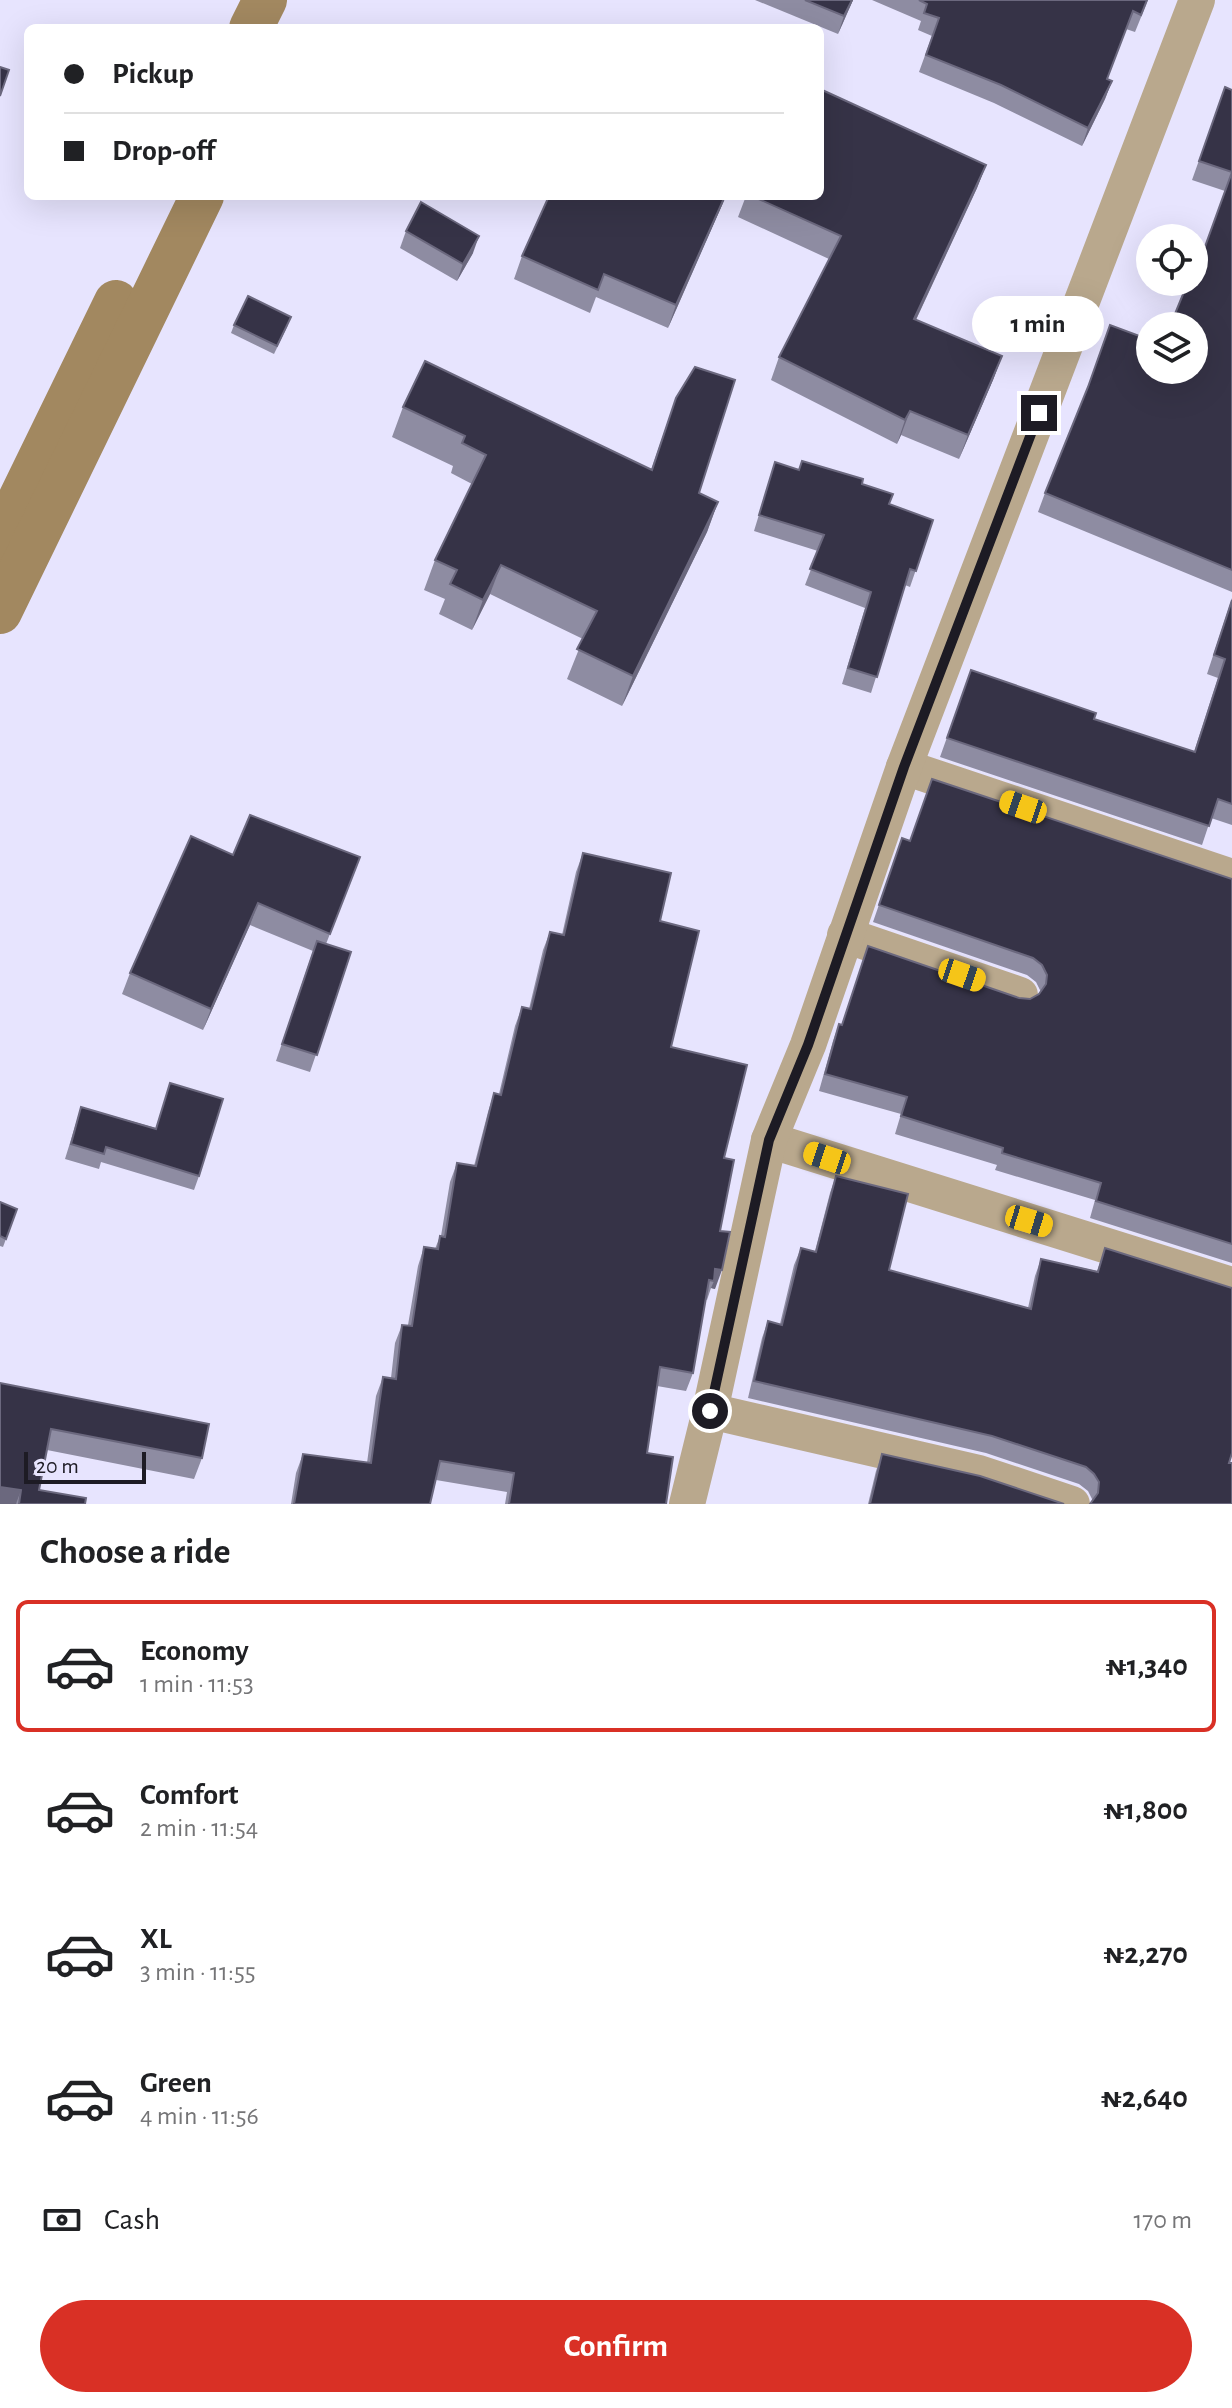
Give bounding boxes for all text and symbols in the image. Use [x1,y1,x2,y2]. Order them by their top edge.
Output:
text: Pickup [112,59,194,89]
text: Drop-off [112,136,215,166]
map controls [1136,224,1208,384]
button: locate [1136,224,1208,296]
callout: 1 min [973,297,1105,353]
text: 1 min [1011,311,1065,337]
button: layers [1136,312,1208,384]
route end [1021,395,1057,431]
car [996,788,1050,826]
car [935,956,989,994]
car [800,1139,854,1177]
car [1003,1203,1055,1239]
route start [692,1393,728,1429]
scale bar [24,1448,146,1484]
text: 20 m [36,1455,79,1477]
text: Choose a ride [40,1534,230,1570]
icon: car [44,1630,116,1702]
text: Economy [140,1636,249,1666]
text: ₦1,340 [1106,1651,1188,1681]
text: 1 min · 11:53 [140,1671,254,1697]
icon: car [44,1774,116,1846]
text: Comfort [140,1780,239,1810]
text: ₦1,800 [1103,1795,1188,1825]
text: 2 min · 11:54 [140,1815,258,1841]
icon: car [44,1918,116,1990]
text: XL [140,1924,172,1954]
text: ₦2,270 [1103,1939,1188,1969]
text: 3 min · 11:55 [140,1959,256,1985]
icon: car [44,2062,116,2134]
text: Green [140,2068,212,2098]
text: ₦2,640 [1101,2083,1188,2113]
text: 4 min · 11:56 [140,2103,259,2129]
icon: cash [40,2198,84,2242]
text: Cash [104,2205,160,2235]
text: 170 m [1133,2207,1192,2233]
button: Confirm [40,2300,1192,2392]

